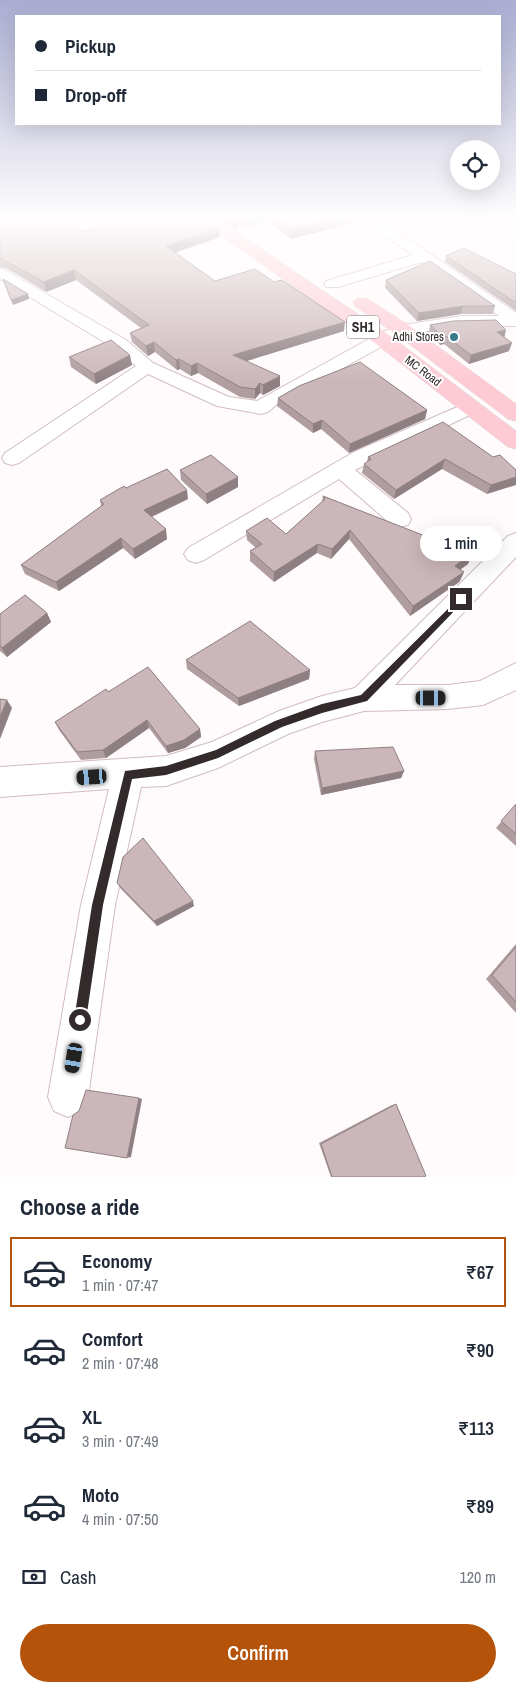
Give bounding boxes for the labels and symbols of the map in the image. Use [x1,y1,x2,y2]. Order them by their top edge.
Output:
road number: SH1 [347,316,379,338]
place label: Adhi Stores [392,329,444,345]
marker: Adhi Stores [448,331,460,343]
street label: MC Road [402,352,444,390]
callout: 1 min [420,526,502,562]
route end [450,588,472,610]
car [416,691,446,706]
car [76,768,107,786]
route start [69,1009,91,1031]
car [64,1042,83,1074]

